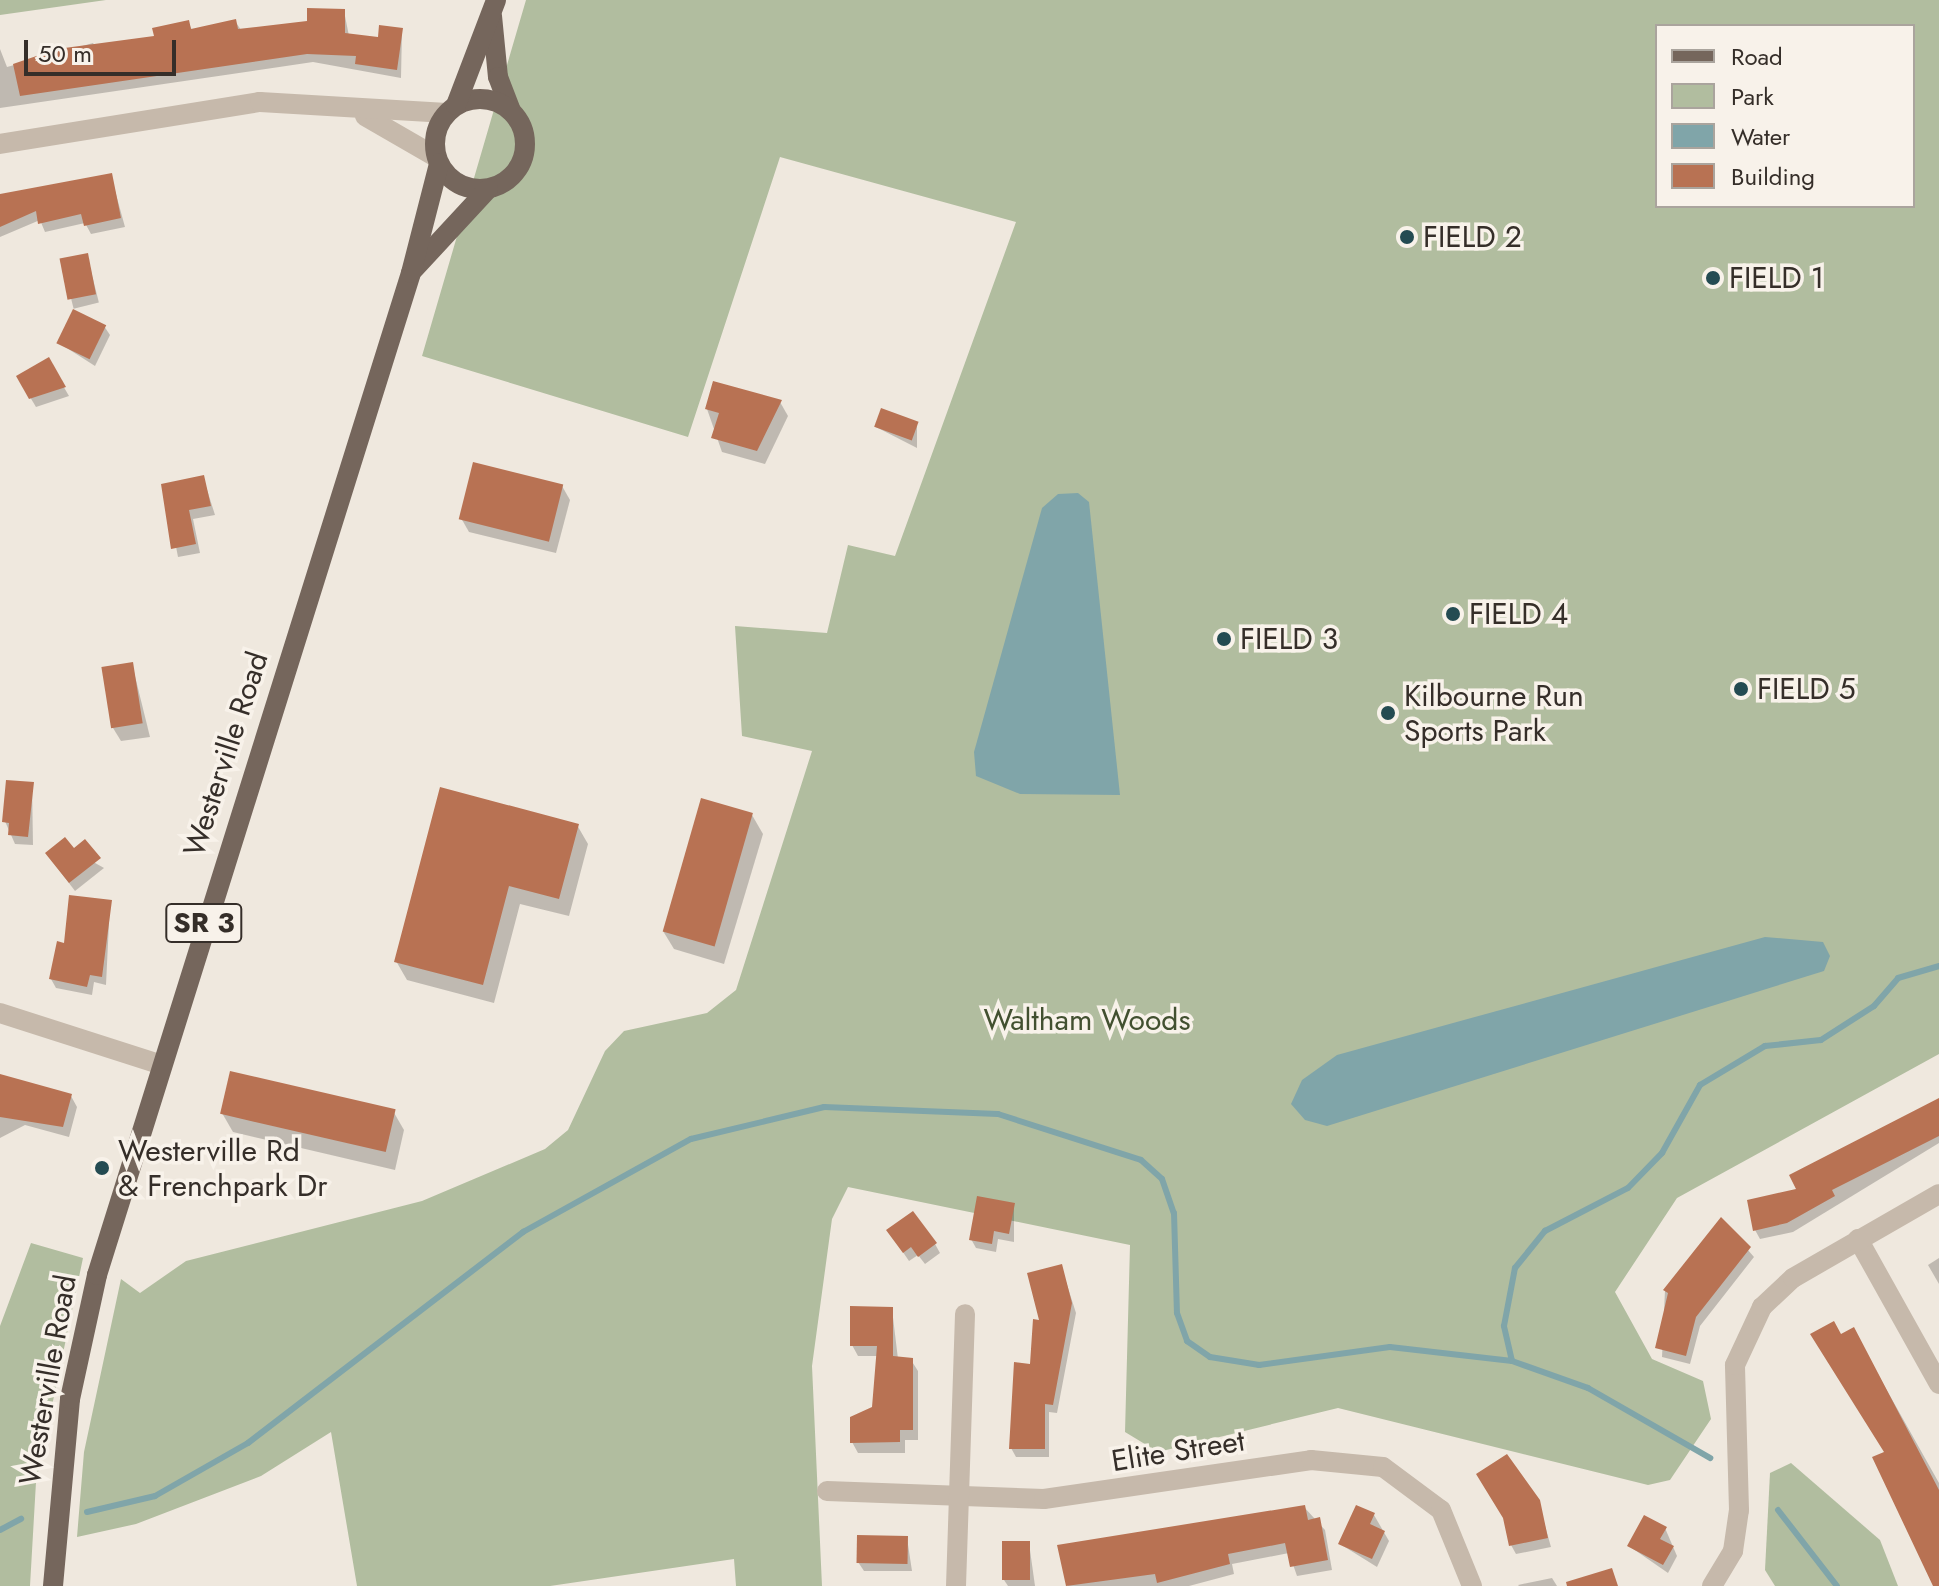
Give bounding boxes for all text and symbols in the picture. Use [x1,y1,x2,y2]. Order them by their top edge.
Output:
scale bar [28,24,180,74]
legend [1655,24,1915,208]
text: 50 m [38,36,92,71]
text: Road [1731,39,1783,74]
text: Park [1731,79,1774,114]
text: Water [1731,119,1790,154]
text: Building [1731,159,1815,194]
place label: FIELD 2 [1423,219,1522,255]
marker: FIELD 2 [1398,228,1416,246]
place label: FIELD 1 [1729,260,1824,296]
marker: FIELD 1 [1704,269,1722,287]
place label: FIELD 4 [1469,596,1568,632]
marker: FIELD 4 [1444,605,1462,623]
place label: FIELD 3 [1240,621,1338,657]
marker: FIELD 3 [1215,630,1233,648]
street label: Westerville Road [176,647,276,861]
place label: FIELD 5 [1757,671,1856,707]
place label: Kilbourne Run Sports Park [1404,678,1584,748]
marker: FIELD 5 [1732,680,1750,698]
marker: Kilbourne Run Sports Park [1379,704,1397,722]
road number: SR 3 [164,899,244,947]
park label: Waltham Woods [983,1002,1191,1038]
place label: Westerville Rd & Frenchpark Dr [118,1133,327,1204]
marker: Westerville Rd & Frenchpark Dr [93,1159,111,1177]
street label: Westerville Road [12,1272,84,1488]
street label: Elite Street [1109,1423,1247,1479]

